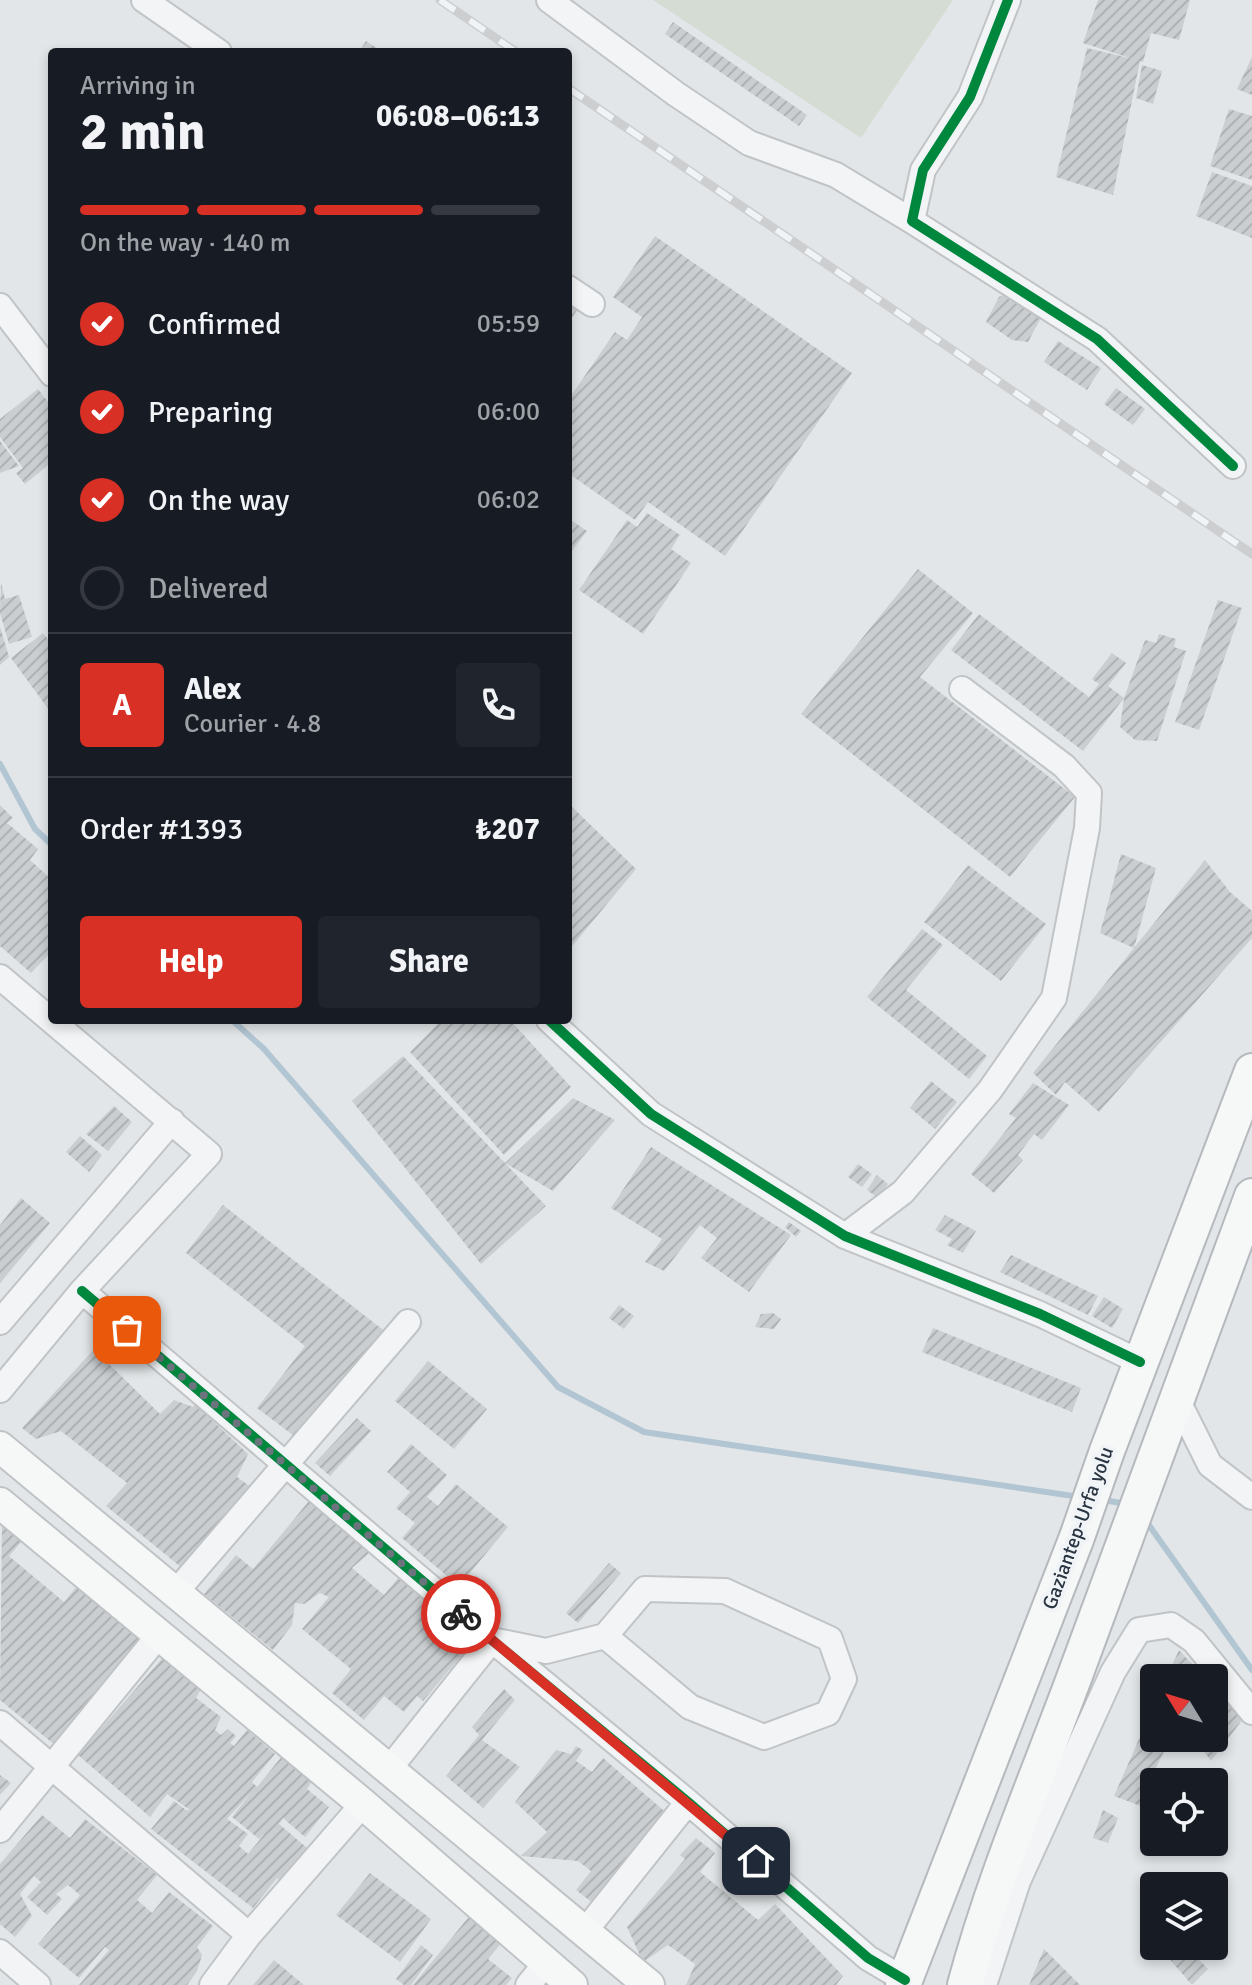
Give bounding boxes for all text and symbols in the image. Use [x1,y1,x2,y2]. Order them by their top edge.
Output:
text: Arriving in [80,70,196,102]
text: 06:08–06:13 [376,98,540,135]
text: 2 min [80,100,206,164]
text: On the way · 140 m [80,227,290,259]
icon: check [80,302,124,346]
text: Confirmed [148,306,281,343]
text: 05:59 [477,308,540,340]
icon: check [80,390,124,434]
text: Preparing [148,394,273,431]
text: 06:00 [477,396,540,428]
icon: check [80,478,124,522]
text: On the way [148,482,289,519]
text: 06:02 [477,484,540,516]
text: Delivered [148,570,269,607]
button: phone [456,663,540,747]
text: Alex [184,671,241,708]
text: A [112,687,132,724]
text: Courier · 4.8 [184,708,321,740]
text: Order #1393 [80,811,243,848]
text: ₺207 [475,811,540,848]
button: Help [80,916,302,1008]
button: Share [318,916,540,1008]
pin [93,1296,161,1364]
icon: bag [105,1308,149,1352]
street label: Gaziantep-Urfa yolu [1037,1443,1119,1613]
courier [421,1574,501,1654]
icon: bike [439,1592,483,1636]
north arrow [1140,1664,1228,1752]
map controls [1140,1664,1228,1960]
button: locate [1140,1768,1228,1856]
pin [722,1827,790,1895]
icon: home [734,1839,778,1883]
button: layers [1140,1872,1228,1960]

